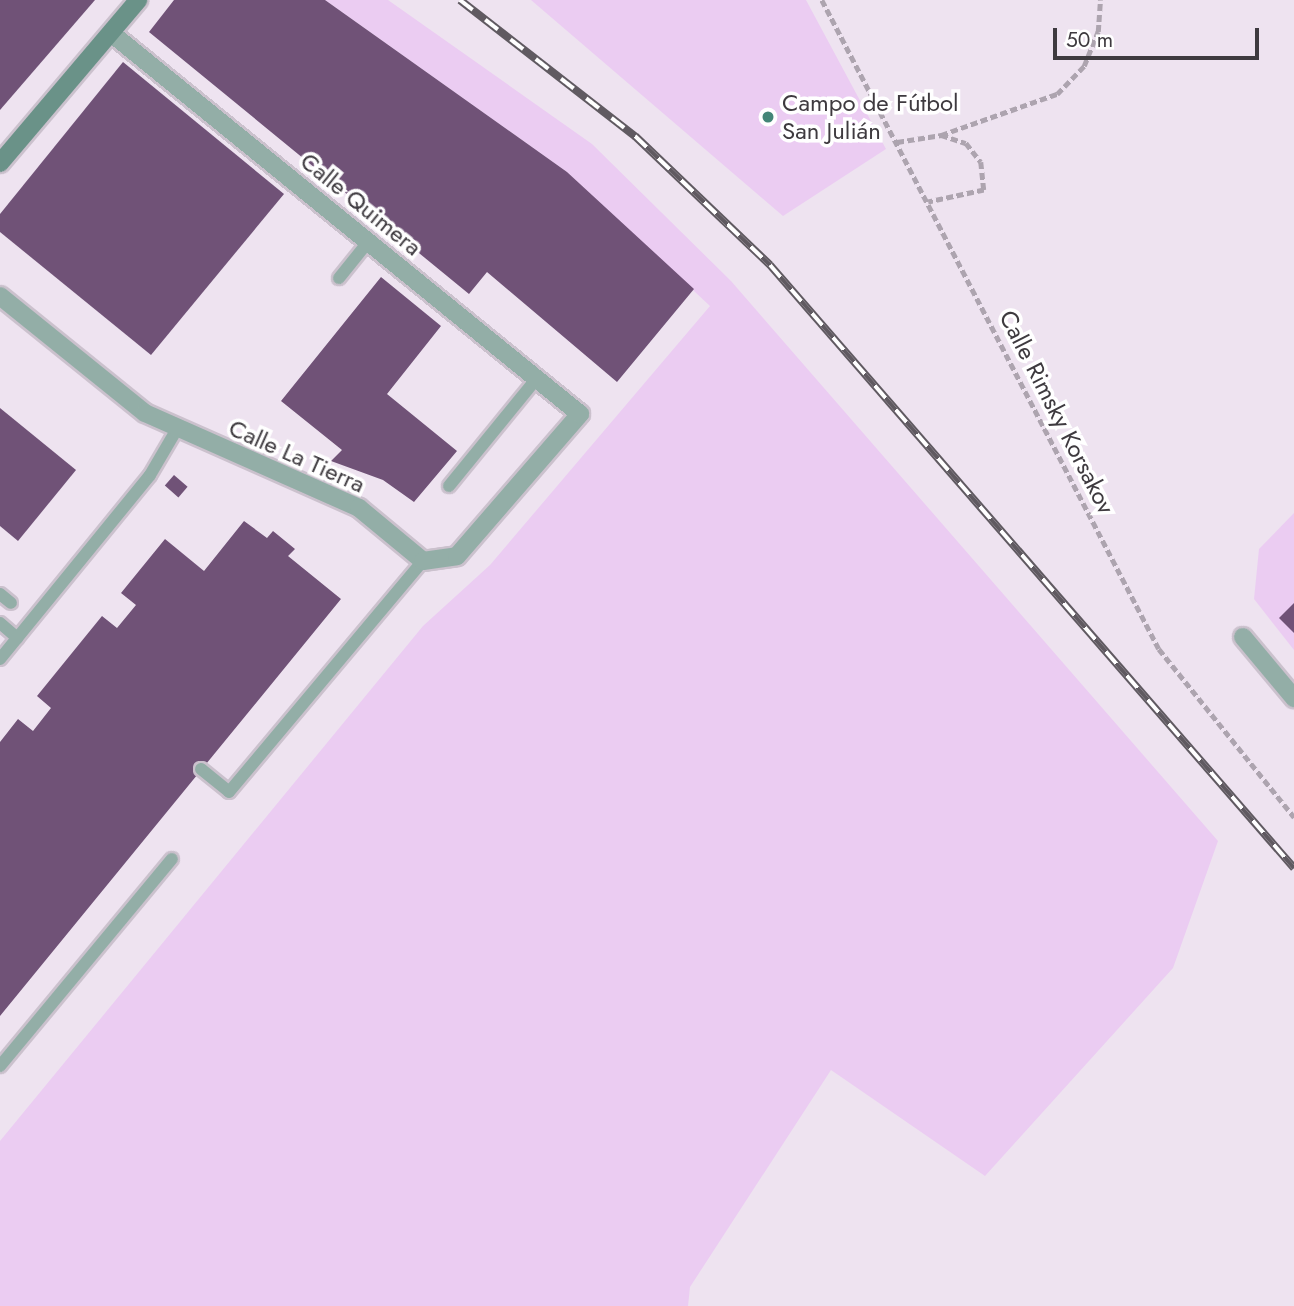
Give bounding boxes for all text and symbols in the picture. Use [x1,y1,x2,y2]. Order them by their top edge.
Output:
scale bar [1056,14,1262,58]
text: 50 m [1066,25,1113,55]
place label: Campo de Fútbol San Julián [782,89,959,145]
marker: Campo de Fútbol San Julián [760,109,776,125]
street label: Calle Quimera [295,146,427,262]
street label: Calle Rimsky Korsakov [993,306,1121,518]
street label: Calle La Tierra [225,413,369,499]

